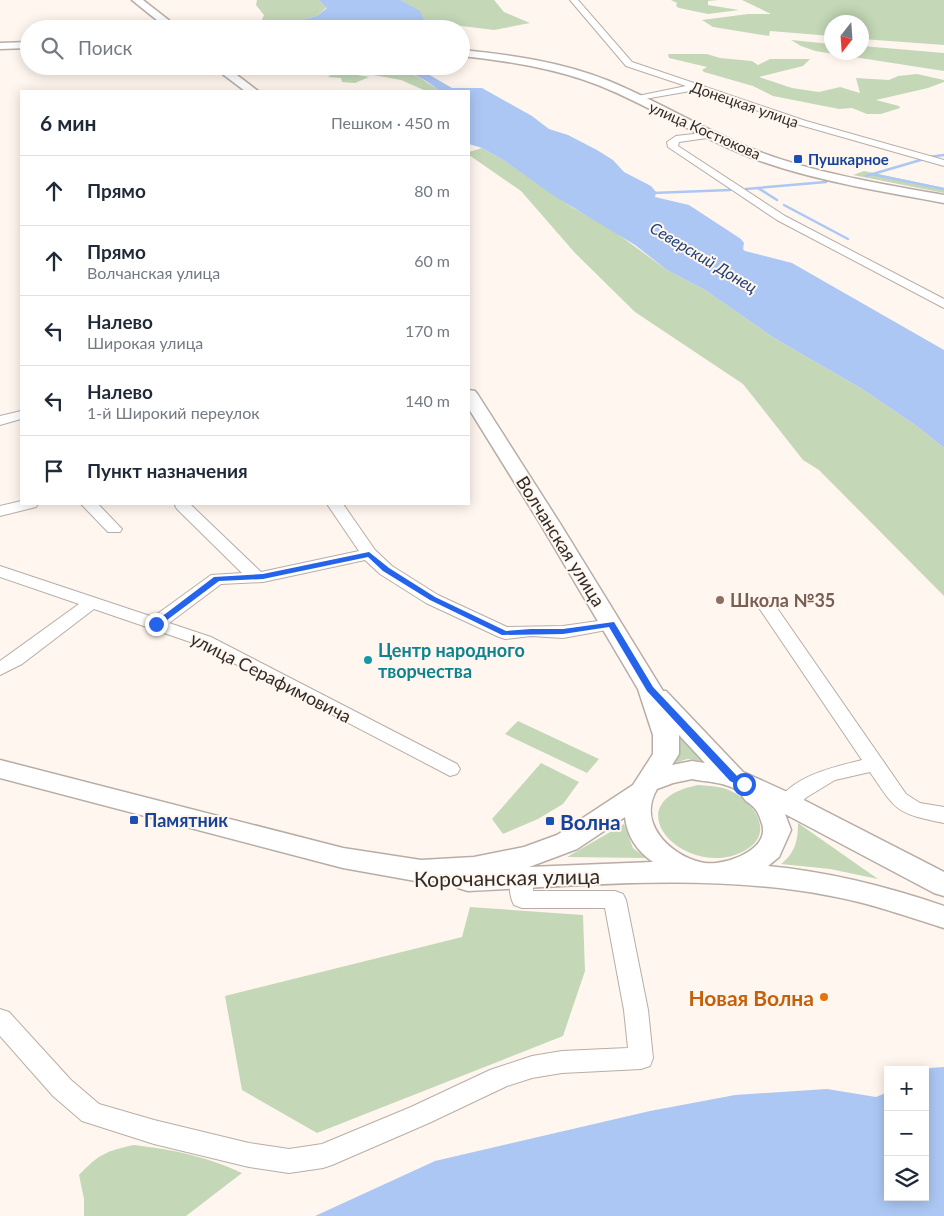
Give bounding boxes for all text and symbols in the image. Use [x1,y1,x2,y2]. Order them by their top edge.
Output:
north arrow [824,15,869,60]
search box [20,20,470,75]
icon: search [38,34,66,62]
text: Поиск [78,36,132,59]
street label: Донецкая улица [689,77,801,131]
street label: улица Костюкова [646,97,764,163]
text: 6 мин [40,110,97,135]
text: Пешком · 450 m [331,113,450,132]
place label: Пушкарное [808,150,889,168]
marker: Пушкарное [792,153,804,165]
icon: ahead [40,177,68,205]
text: Прямо [87,179,146,202]
text: 80 m [414,181,450,200]
water label: Северский Донец [647,218,761,296]
text: Прямо [87,240,146,263]
icon: ahead [40,247,68,275]
text: 60 m [414,251,450,270]
text: Волчанская улица [87,263,220,282]
text: Налево [87,310,153,333]
icon: left [40,317,68,345]
text: 170 m [405,321,450,340]
text: Широкая улица [87,333,203,352]
text: Налево [87,380,153,403]
icon: left [40,387,68,415]
text: 140 m [405,391,450,410]
text: 1-й Широкий переулок [87,403,260,422]
icon: arrive [40,457,68,485]
text: Пункт назначения [87,459,248,482]
street label: Волчанская улица [512,472,610,610]
place label: Школа №35 [730,589,835,611]
marker: Школа №35 [714,594,726,606]
route end [145,613,168,636]
street label: улица Серафимовича [187,627,355,727]
place label: Центр народного творчества [378,639,525,682]
marker: Центр народного творчества [362,654,374,666]
route start [733,773,756,796]
place label: Памятник [144,809,228,831]
place label: Волна [560,809,621,834]
marker: Памятник [128,814,140,826]
marker: Волна [544,815,556,827]
street label: Корочанская улица [414,863,600,891]
place label: Новая Волна [688,985,814,1010]
marker: Новая Волна [818,991,830,1003]
map controls [884,1066,929,1201]
button: + [884,1066,929,1111]
button: − [884,1111,929,1156]
button: layers [884,1156,929,1201]

